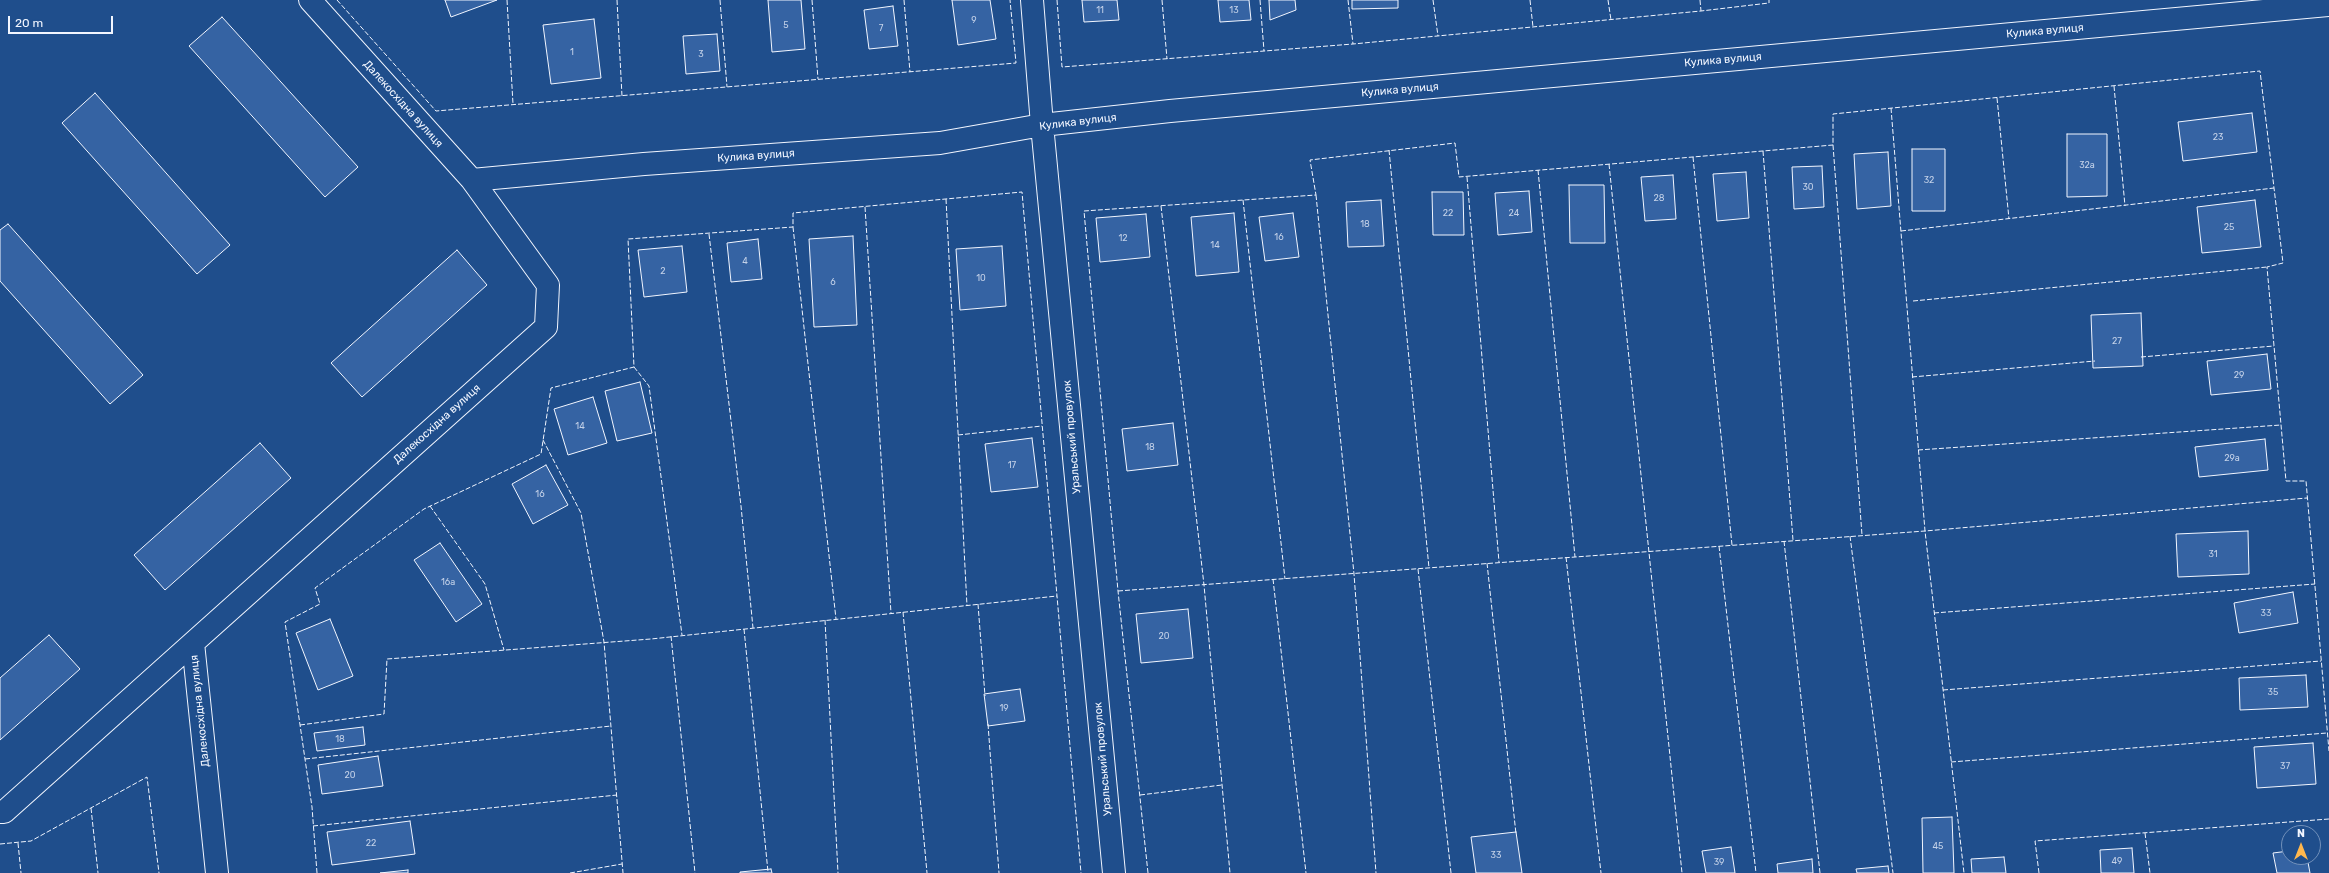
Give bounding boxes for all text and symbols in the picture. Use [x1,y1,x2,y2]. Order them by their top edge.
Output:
house number: 11 [1096,5,1104,15]
house number: 13 [1229,5,1239,15]
scale bar [10,8,115,34]
house number: 9 [971,15,977,25]
text: 20 m [15,16,43,30]
house number: 5 [783,20,789,30]
street label: Кулика вулиця [2006,21,2084,41]
house number: 7 [879,23,883,33]
house number: 1 [570,47,574,57]
house number: 3 [698,49,704,59]
street label: Кулика вулиця [1684,50,1762,70]
street label: Далекосхідна вулиця [360,58,446,150]
street label: Кулика вулиця [1361,80,1439,100]
street label: Кулика вулиця [1039,111,1117,133]
house number: 23 [2213,132,2223,142]
street label: Кулика вулиця [717,147,795,165]
house number: 32а [2079,160,2095,170]
house number: 32 [1924,175,1934,185]
house number: 30 [1802,182,1814,192]
house number: 28 [1653,193,1665,203]
house number: 22 [1443,208,1453,218]
house number: 24 [1509,208,1519,218]
house number: 18 [1360,219,1370,229]
house number: 25 [2224,222,2234,232]
house number: 16 [1274,232,1284,242]
house number: 12 [1118,233,1128,243]
house number: 14 [1210,240,1220,250]
house number: 4 [742,256,748,266]
house number: 2 [660,266,666,276]
house number: 10 [976,273,986,283]
house number: 6 [830,277,836,287]
house number: 27 [2112,336,2122,346]
house number: 29 [2234,370,2244,380]
street label: Уральський провулок [1060,380,1084,494]
street label: Далекосхідна вулиця [391,381,483,467]
house number: 14 [575,421,585,431]
house number: 18 [1145,442,1155,452]
house number: 29а [2224,453,2240,463]
house number: 17 [1008,460,1016,470]
house number: 16 [535,489,545,499]
house number: 31 [2208,549,2218,559]
house number: 16а [441,577,455,587]
house number: 33 [2261,608,2271,618]
house number: 20 [1159,631,1169,641]
street label: Далекосхідна вулиця [188,654,212,768]
house number: 35 [2268,687,2278,697]
street label: Уральський провулок [1091,702,1115,816]
house number: 19 [999,703,1009,713]
house number: 18 [335,734,345,744]
house number: 37 [2280,761,2290,771]
house number: 20 [345,770,355,780]
north arrow [2281,825,2321,865]
text: N [2297,827,2305,840]
house number: 22 [366,838,376,848]
house number: 45 [1933,841,1943,851]
house number: 33 [1491,850,1501,860]
house number: 49 [2112,856,2122,866]
house number: 39 [1714,857,1724,867]

